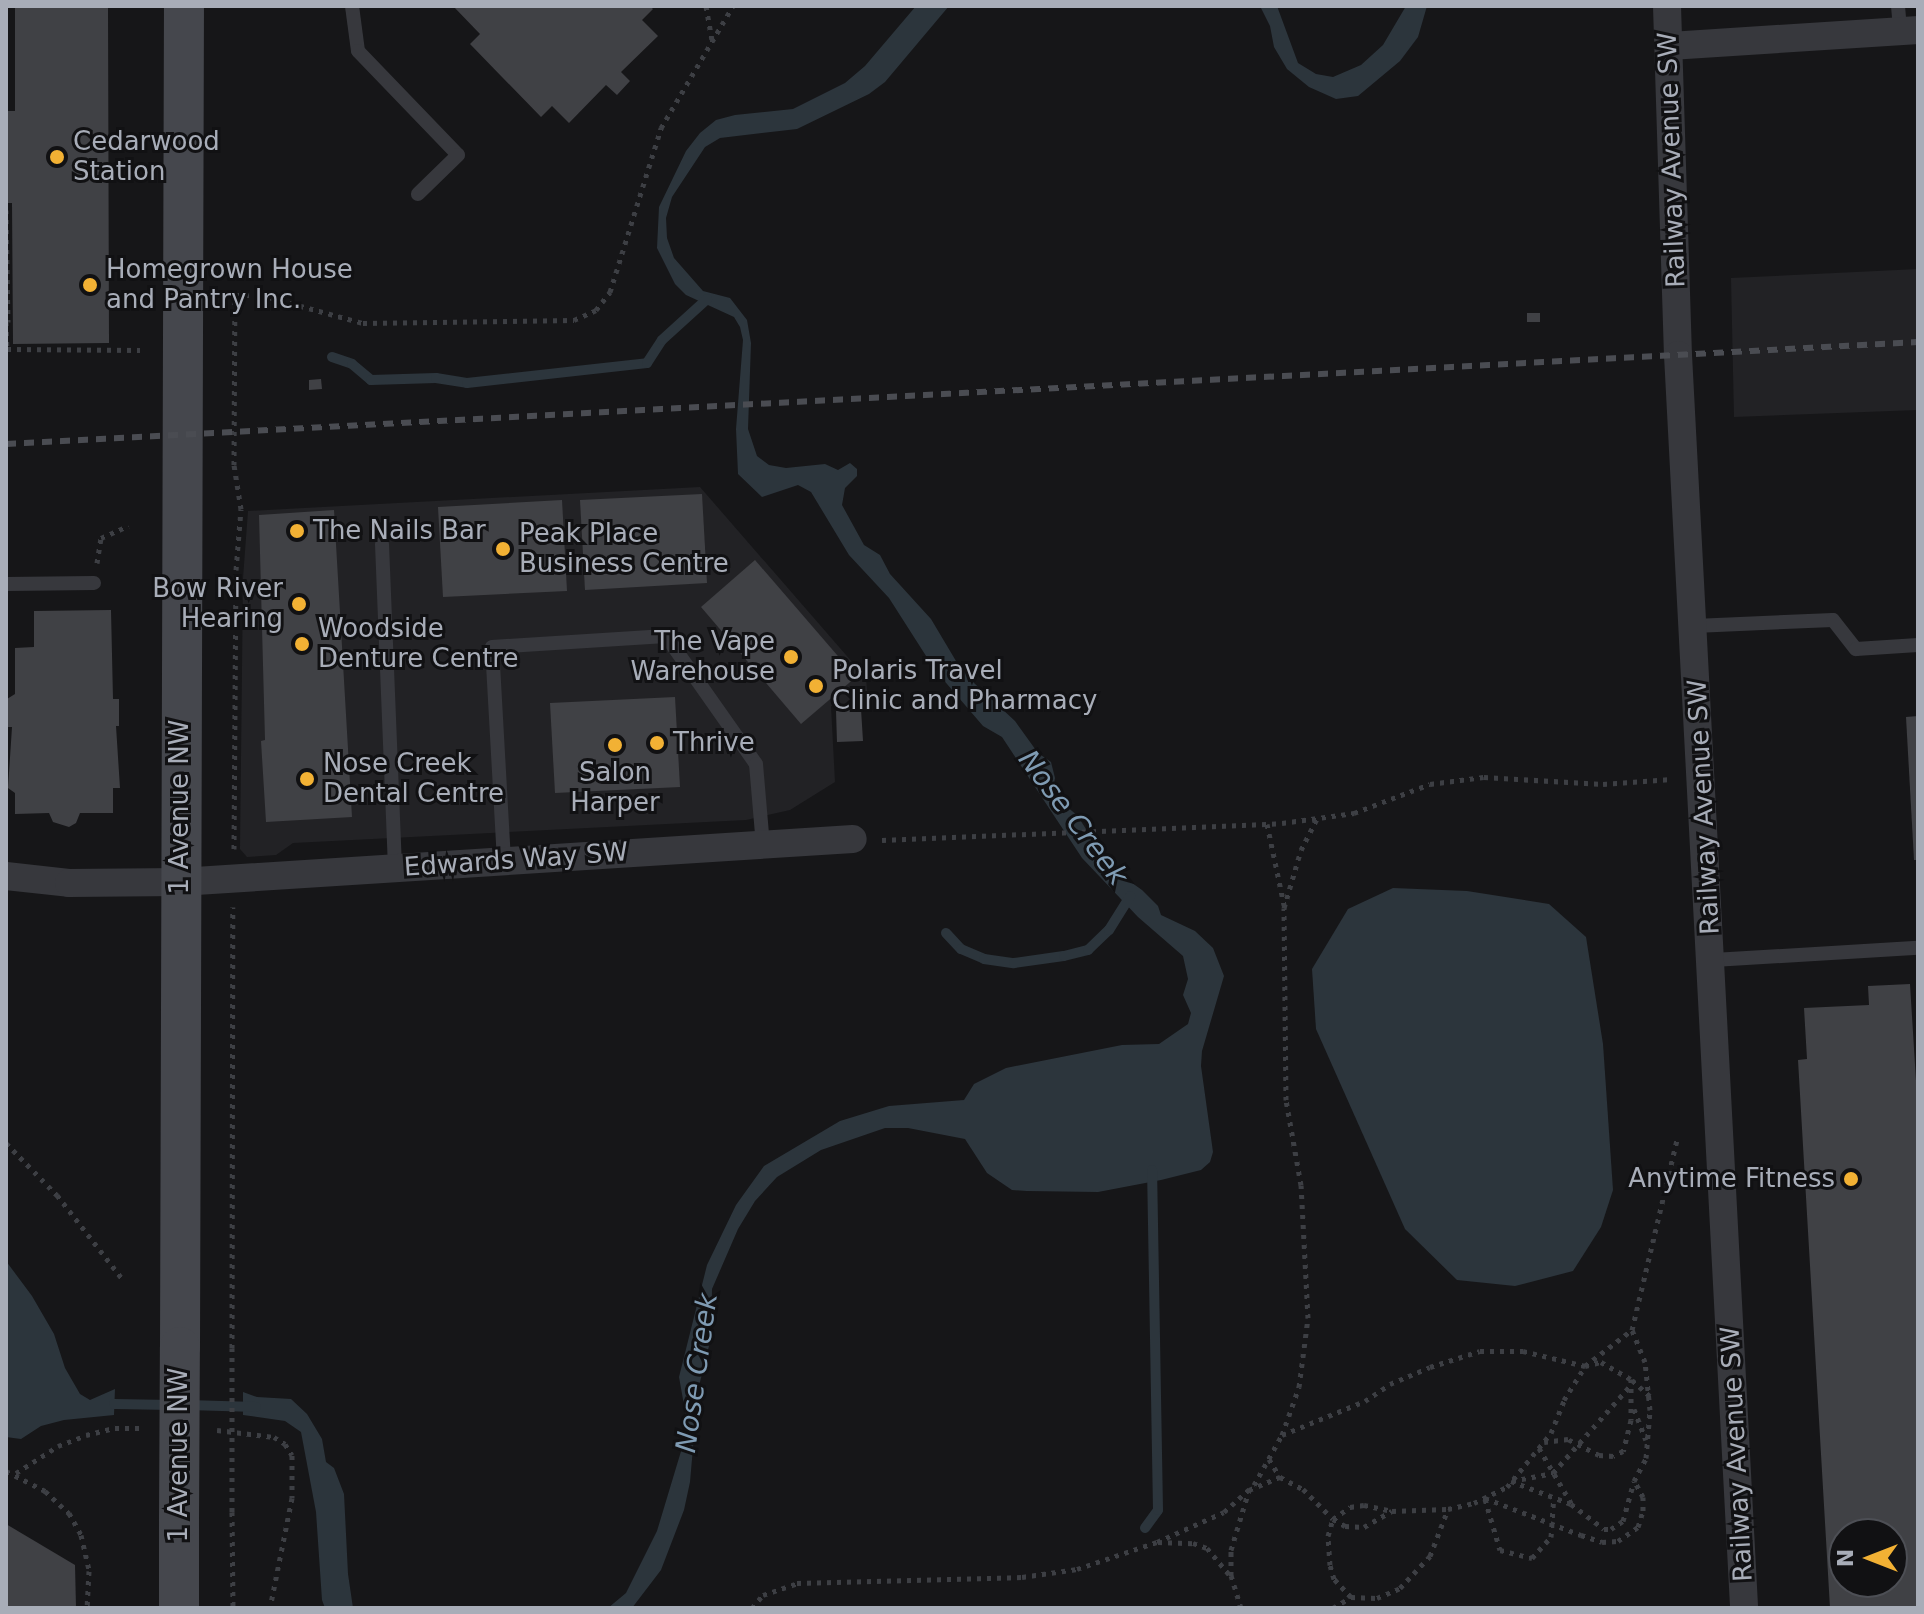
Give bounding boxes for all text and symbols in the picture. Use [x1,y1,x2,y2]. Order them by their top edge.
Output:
street label: Railway Avenue SW [1652,32,1692,288]
place label: Cedarwood Station [73,126,220,188]
marker: Cedarwood Station [48,148,66,166]
place label: Homegrown House and Pantry Inc. [106,254,353,316]
marker: Homegrown House and Pantry Inc. [81,276,99,294]
place label: The Nails Bar [313,515,486,547]
place label: Peak Place Business Centre [519,518,729,580]
marker: The Nails Bar [288,522,306,540]
marker: Peak Place Business Centre [494,540,512,558]
place label: Bow River Hearing [152,573,283,634]
marker: Bow River Hearing [290,595,308,613]
place label: Woodside Denture Centre [318,613,518,674]
place label: The Vape Warehouse [631,626,775,688]
marker: Woodside Denture Centre [293,635,311,653]
marker: The Vape Warehouse [782,648,800,666]
place label: Polaris Travel Clinic and Pharmacy [832,655,1097,716]
marker: Polaris Travel Clinic and Pharmacy [807,677,825,695]
street label: Railway Avenue SW [1682,678,1726,936]
street label: 1 Avenue NW [164,720,196,894]
place label: Thrive [673,727,755,759]
marker: Thrive [648,734,666,752]
marker: Salon Harper [606,736,624,754]
water label: Nose Creek [1011,744,1135,892]
place label: Nose Creek Dental Centre [323,748,504,810]
place label: Salon Harper [570,757,660,818]
marker: Nose Creek Dental Centre [298,770,316,788]
street label: Edwards Way SW [403,837,629,883]
place label: Anytime Fitness [1628,1163,1835,1195]
marker: Anytime Fitness [1842,1170,1860,1188]
water label: Nose Creek [669,1291,725,1455]
street label: Railway Avenue SW [1715,1325,1759,1583]
street label: 1 Avenue NW [163,1368,195,1542]
north arrow [1828,1518,1908,1598]
text: N [1833,1549,1858,1567]

